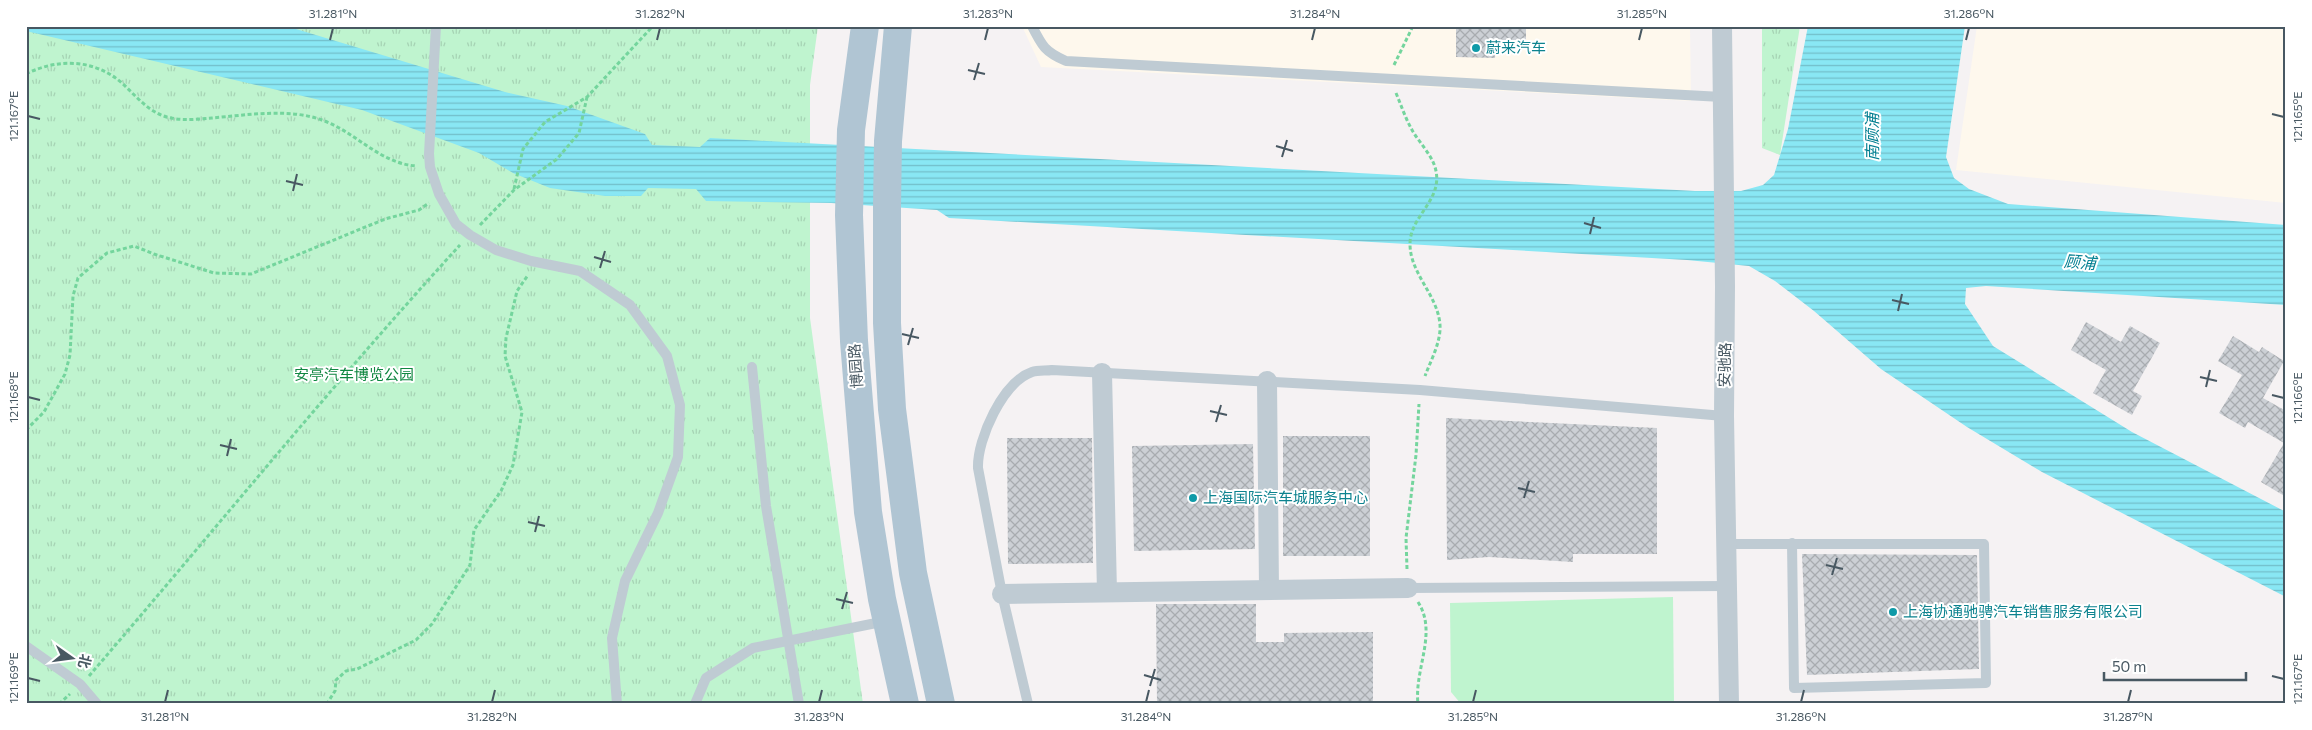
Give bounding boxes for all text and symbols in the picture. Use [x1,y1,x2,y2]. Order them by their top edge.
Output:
text: 31.281°N [309,6,357,20]
text: 31.282°N [635,6,685,20]
text: 31.283°N [963,6,1013,20]
text: 31.284°N [1290,6,1340,20]
text: 31.285°N [1617,6,1667,20]
text: 31.286°N [1944,6,1994,20]
place label: 蔚来汽车 [1486,38,1546,56]
marker: 蔚来汽车 [1470,42,1482,54]
text: 121.167°E [6,91,20,141]
text: 121.165°E [2290,92,2304,142]
water label: 南顾浦 [1862,110,1881,161]
water label: 顾浦 [2063,251,2100,272]
street label: 安驰路 [1715,342,1733,388]
street label: 博园路 [844,343,866,389]
park label: 安亭汽车博览公园 [294,365,414,383]
text: 121.168°E [6,371,20,423]
text: 121.166°E [2290,372,2304,424]
place label: 上海国际汽车城服务中心 [1203,488,1368,506]
marker: 上海国际汽车城服务中心 [1187,492,1199,504]
place label: 上海协通驰骋汽车销售服务有限公司 [1903,602,2143,620]
marker: 上海协通驰骋汽车销售服务有限公司 [1887,606,1899,618]
north arrow [48,632,98,682]
scale bar [2104,650,2247,682]
text: 121.169°E [6,652,20,704]
text: 北 [75,652,95,670]
text: 121.167°E [2290,654,2304,704]
text: 50 m [2112,657,2146,675]
text: 31.281°N [141,709,189,723]
text: 31.282°N [467,709,517,723]
text: 31.283°N [794,709,844,723]
text: 31.284°N [1121,709,1171,723]
text: 31.285°N [1448,709,1498,723]
text: 31.286°N [1776,709,1826,723]
text: 31.287°N [2103,709,2153,723]

